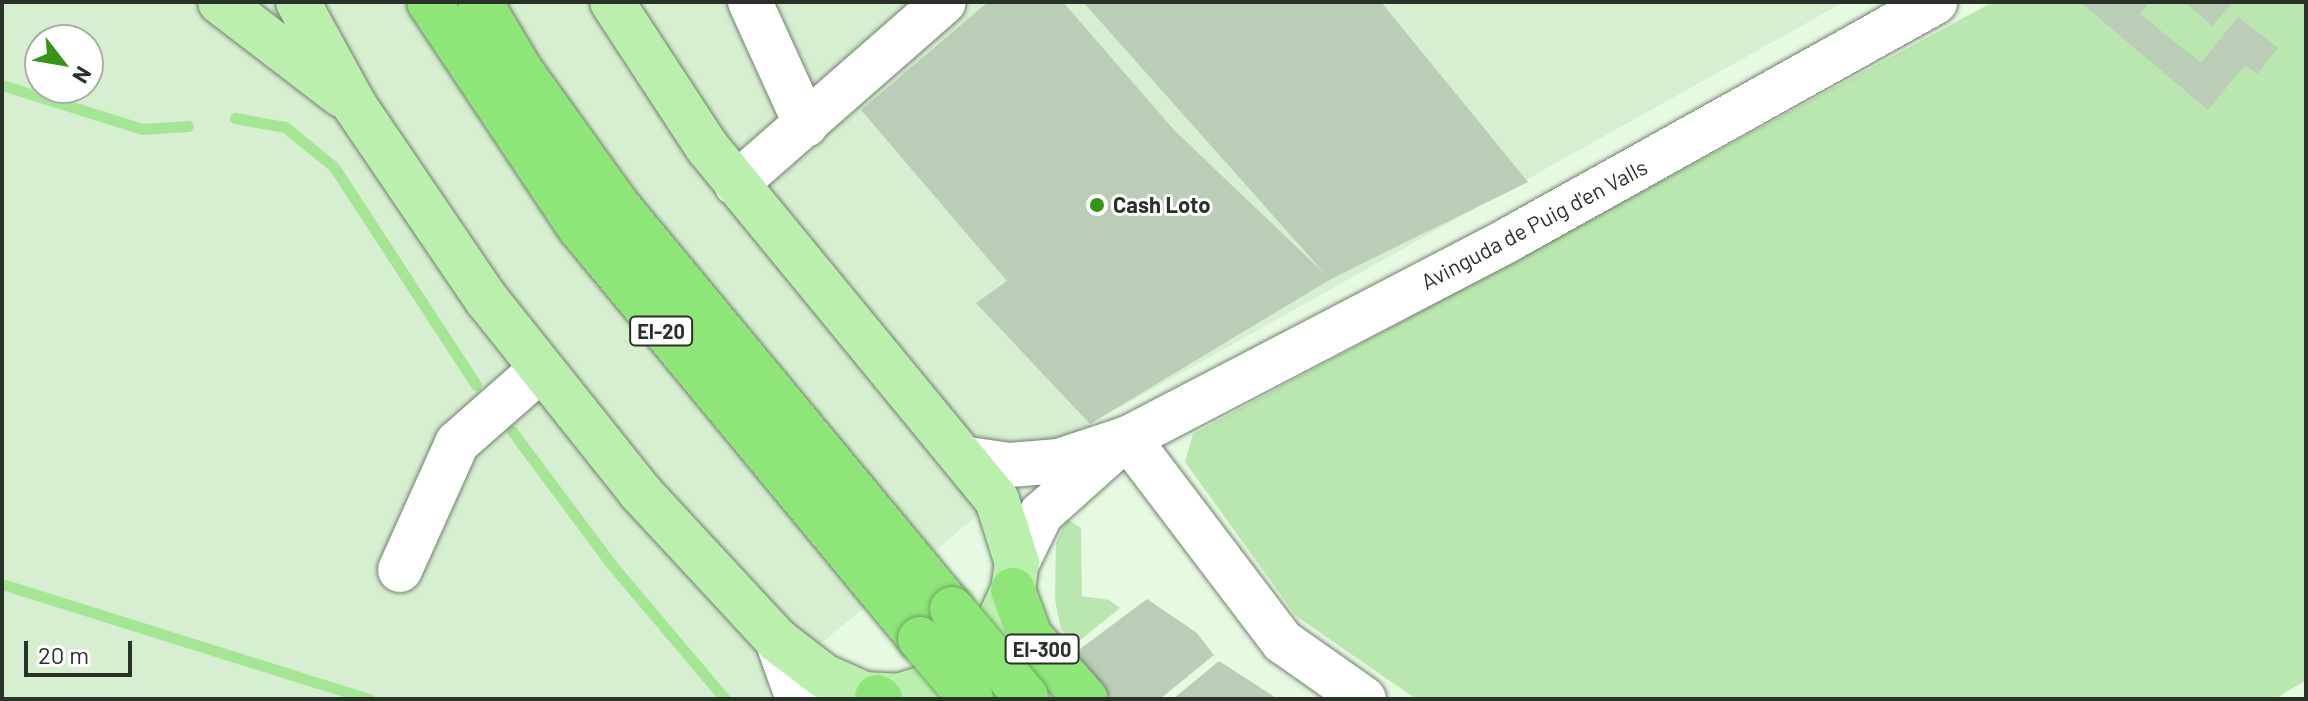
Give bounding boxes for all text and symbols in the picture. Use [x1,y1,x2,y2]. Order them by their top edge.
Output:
north arrow [24,24,104,104]
text: N [68,62,98,88]
street label: Avinguda de Puig d'en Valls [1416,153,1652,295]
place label: Cash Loto [1113,192,1210,218]
marker: Cash Loto [1088,196,1106,214]
road number: EI-20 [629,315,693,347]
scale bar [28,625,136,675]
road number: EI-300 [1004,633,1080,665]
text: 20 m [38,640,89,669]

